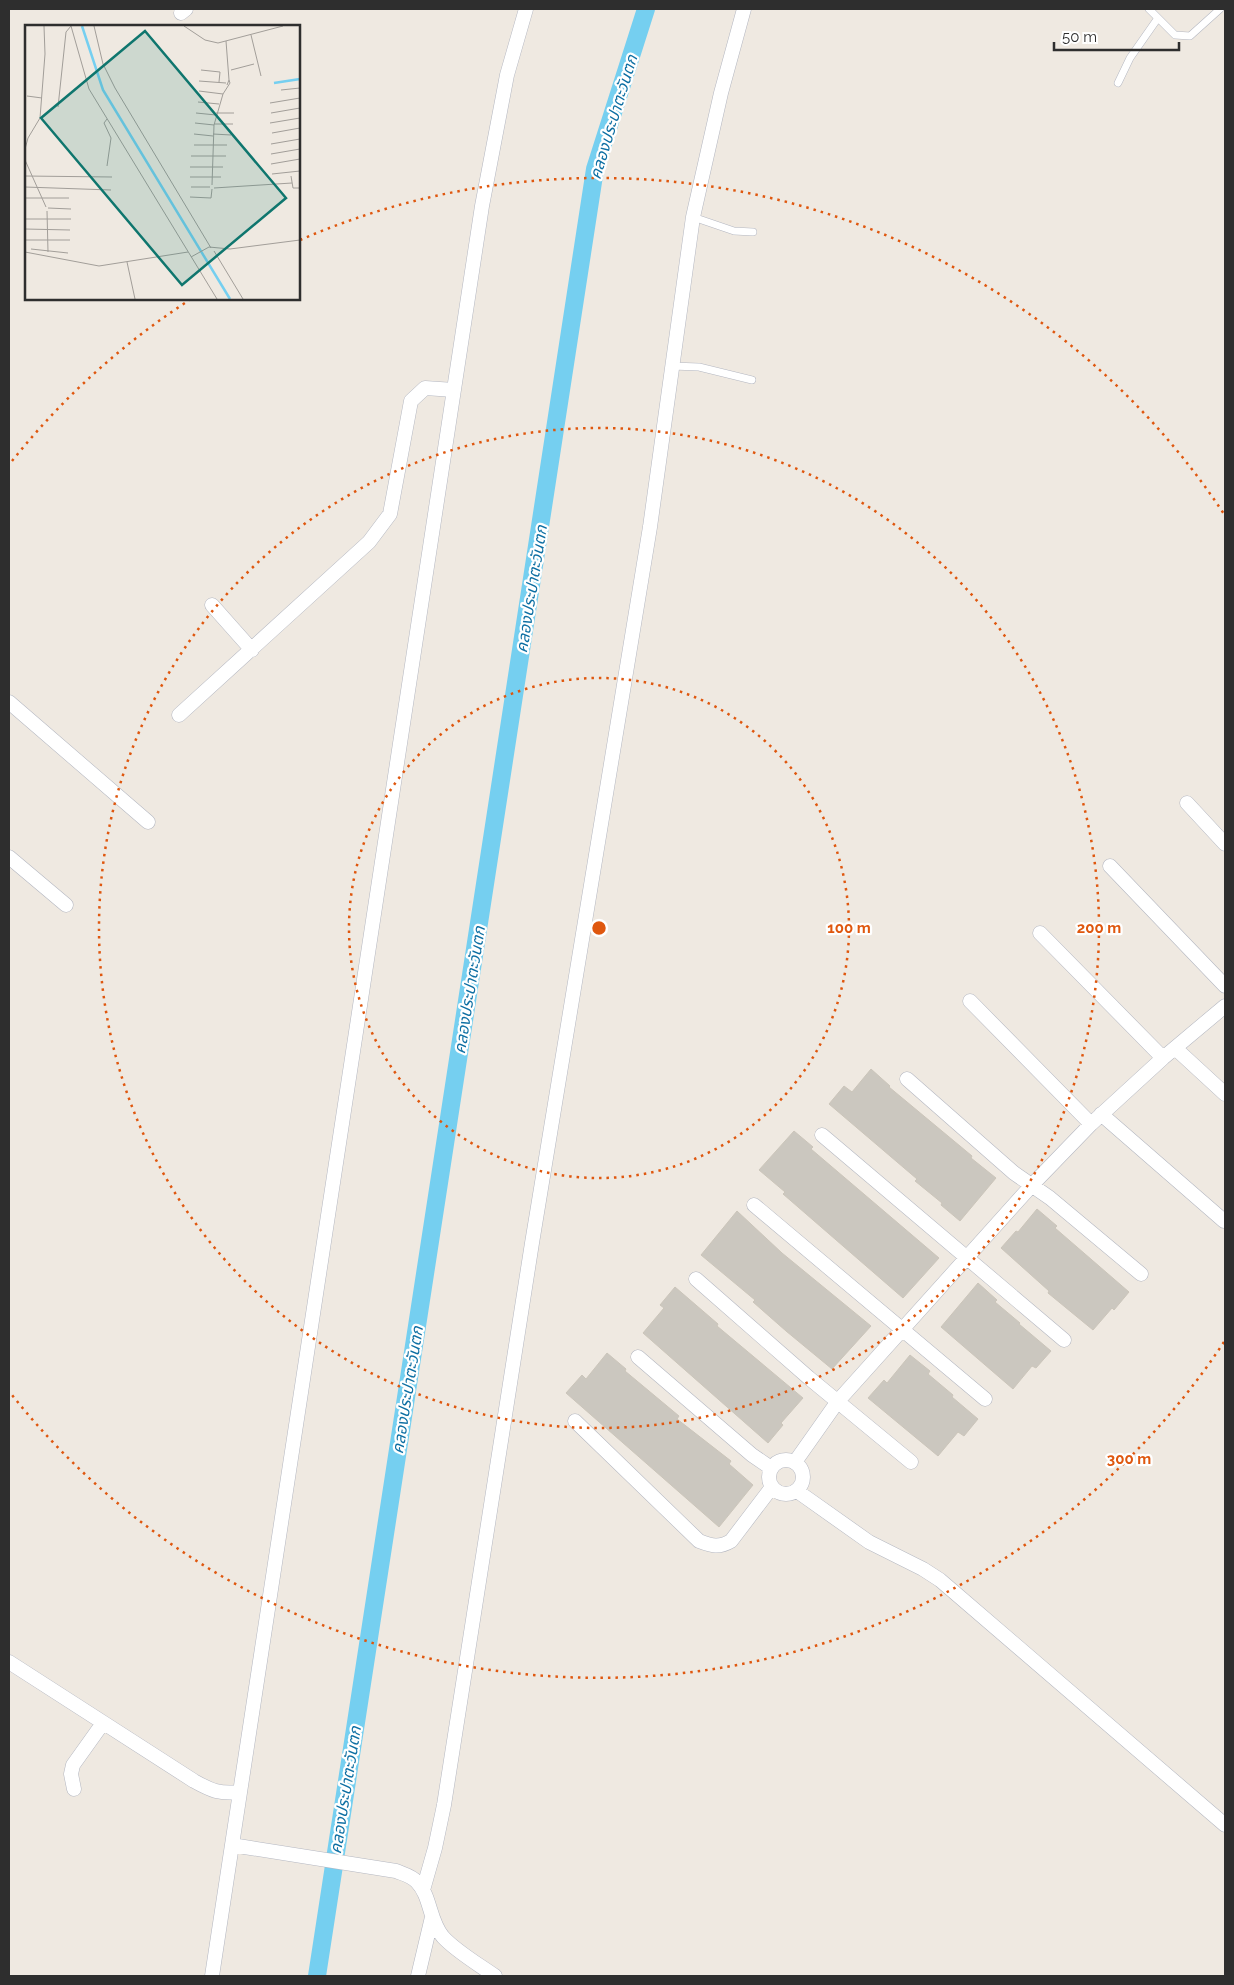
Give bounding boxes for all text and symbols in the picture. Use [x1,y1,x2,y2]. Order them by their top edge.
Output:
scale bar [1054,20,1179,52]
inset map [25,25,300,300]
text: 50 m [1062,28,1097,46]
water label: คลองประปาตะวันตก [586,51,642,182]
water label: คลองประปาตะวันตก [512,523,551,654]
centre of rings [590,919,608,937]
text: 100 m [827,919,871,937]
text: 200 m [1077,919,1121,937]
water label: คลองประปาตะวันตก [450,924,489,1055]
water label: คลองประปาตะวันตก [388,1324,427,1455]
text: 300 m [1107,1450,1151,1468]
water label: คลองประปาตะวันตก [326,1724,365,1855]

